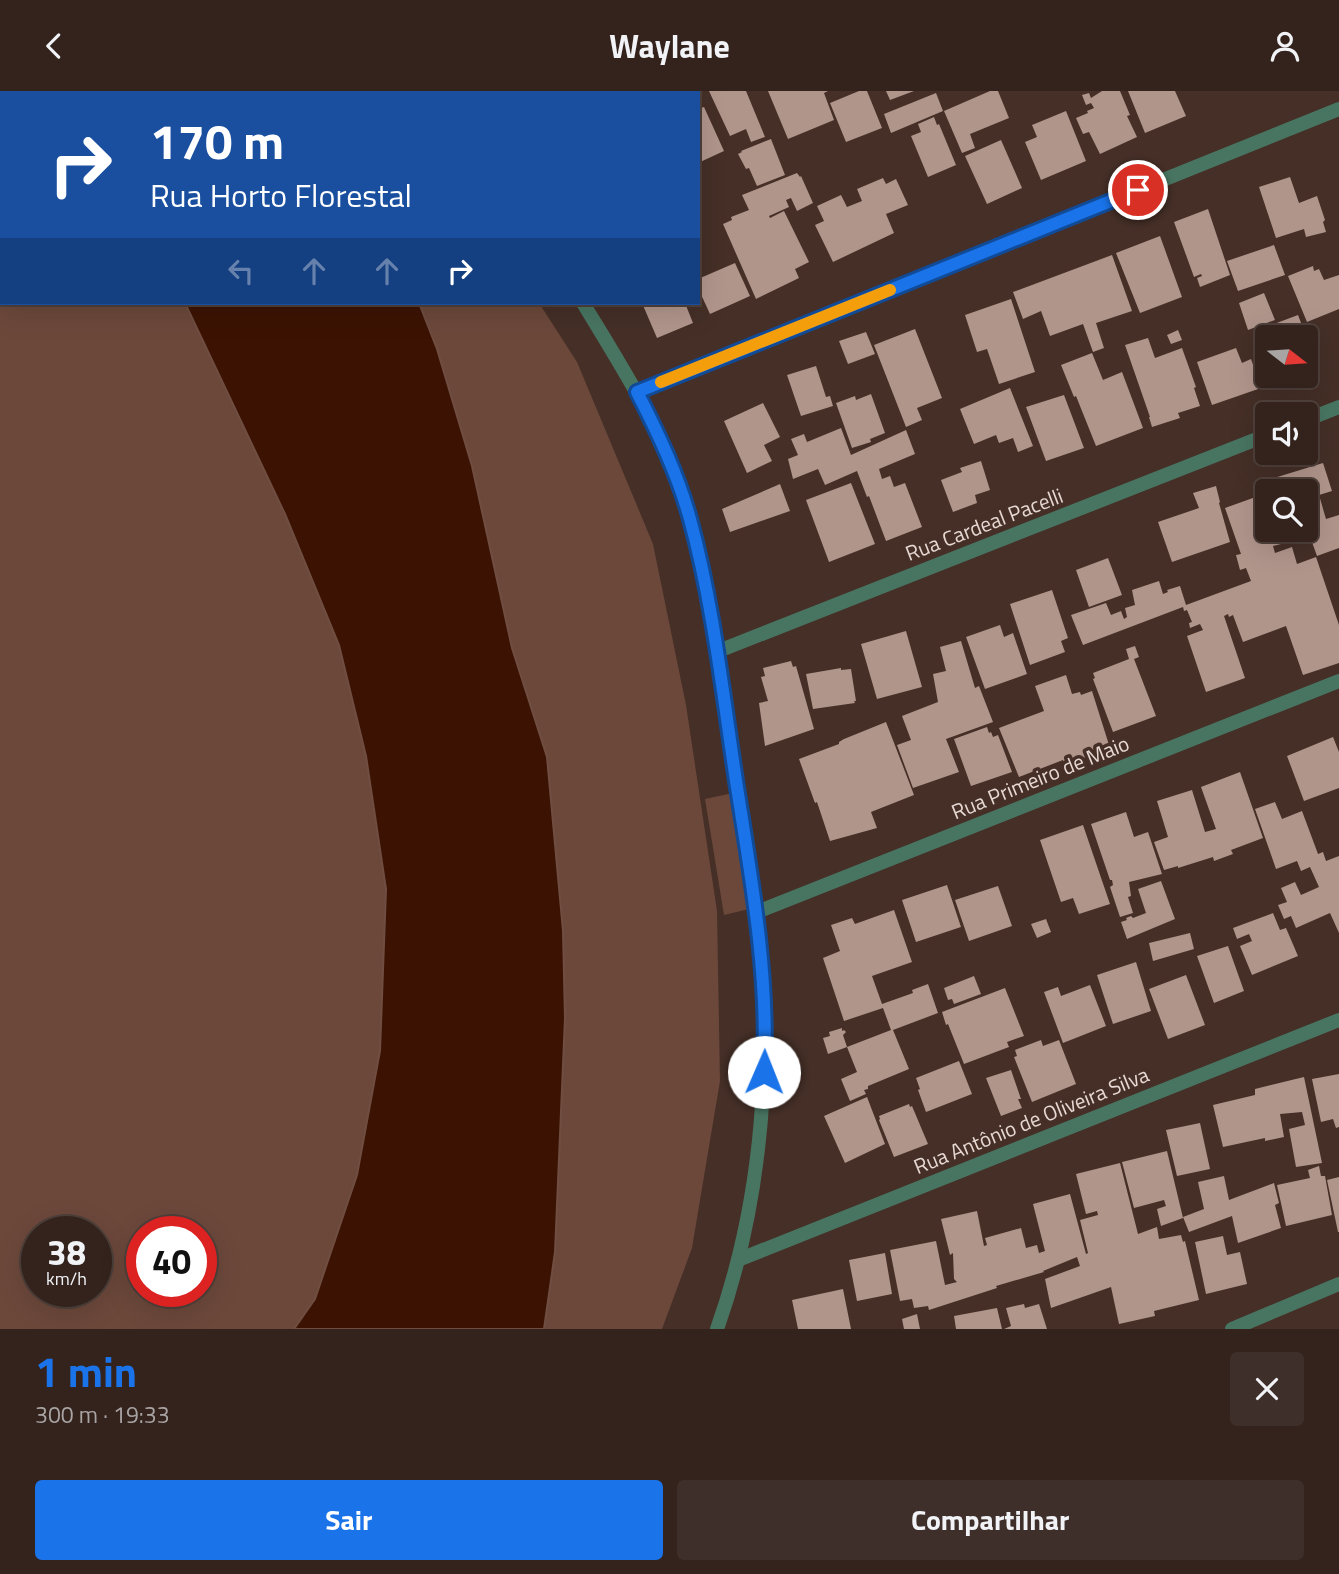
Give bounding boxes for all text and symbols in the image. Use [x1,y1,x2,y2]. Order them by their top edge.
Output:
text: Waylane [609,22,730,70]
icon: back [35,27,73,65]
icon: person [1266,27,1304,65]
text: 170 m [150,103,284,178]
icon: right [35,119,126,210]
pin [1108,160,1168,220]
text: Rua Horto Florestal [150,171,412,219]
icon: arrive [1119,171,1157,209]
icon: left [222,252,260,290]
icon: ahead [295,252,333,290]
icon: ahead [368,252,406,290]
icon: right [441,252,479,290]
north arrow [1255,325,1318,389]
map controls [1255,325,1318,542]
button: sound [1255,402,1318,465]
street label: Rua Cardeal Pacelli [900,479,1068,569]
button: search [1255,479,1318,542]
street label: Rua Primeiro de Maio [946,727,1134,827]
position arrow [727,1035,801,1109]
street label: Rua Antônio de Oliveira Silva [908,1058,1154,1182]
speed limit sign: 40 [126,1216,217,1307]
text: 38 [47,1225,86,1279]
text: km/h [46,1265,87,1292]
text: 1 min [35,1339,137,1403]
button: close [1230,1352,1304,1426]
text: 300 m · 19:33 [35,1397,170,1432]
button: Sair [35,1480,663,1560]
button: Compartilhar [677,1480,1304,1560]

